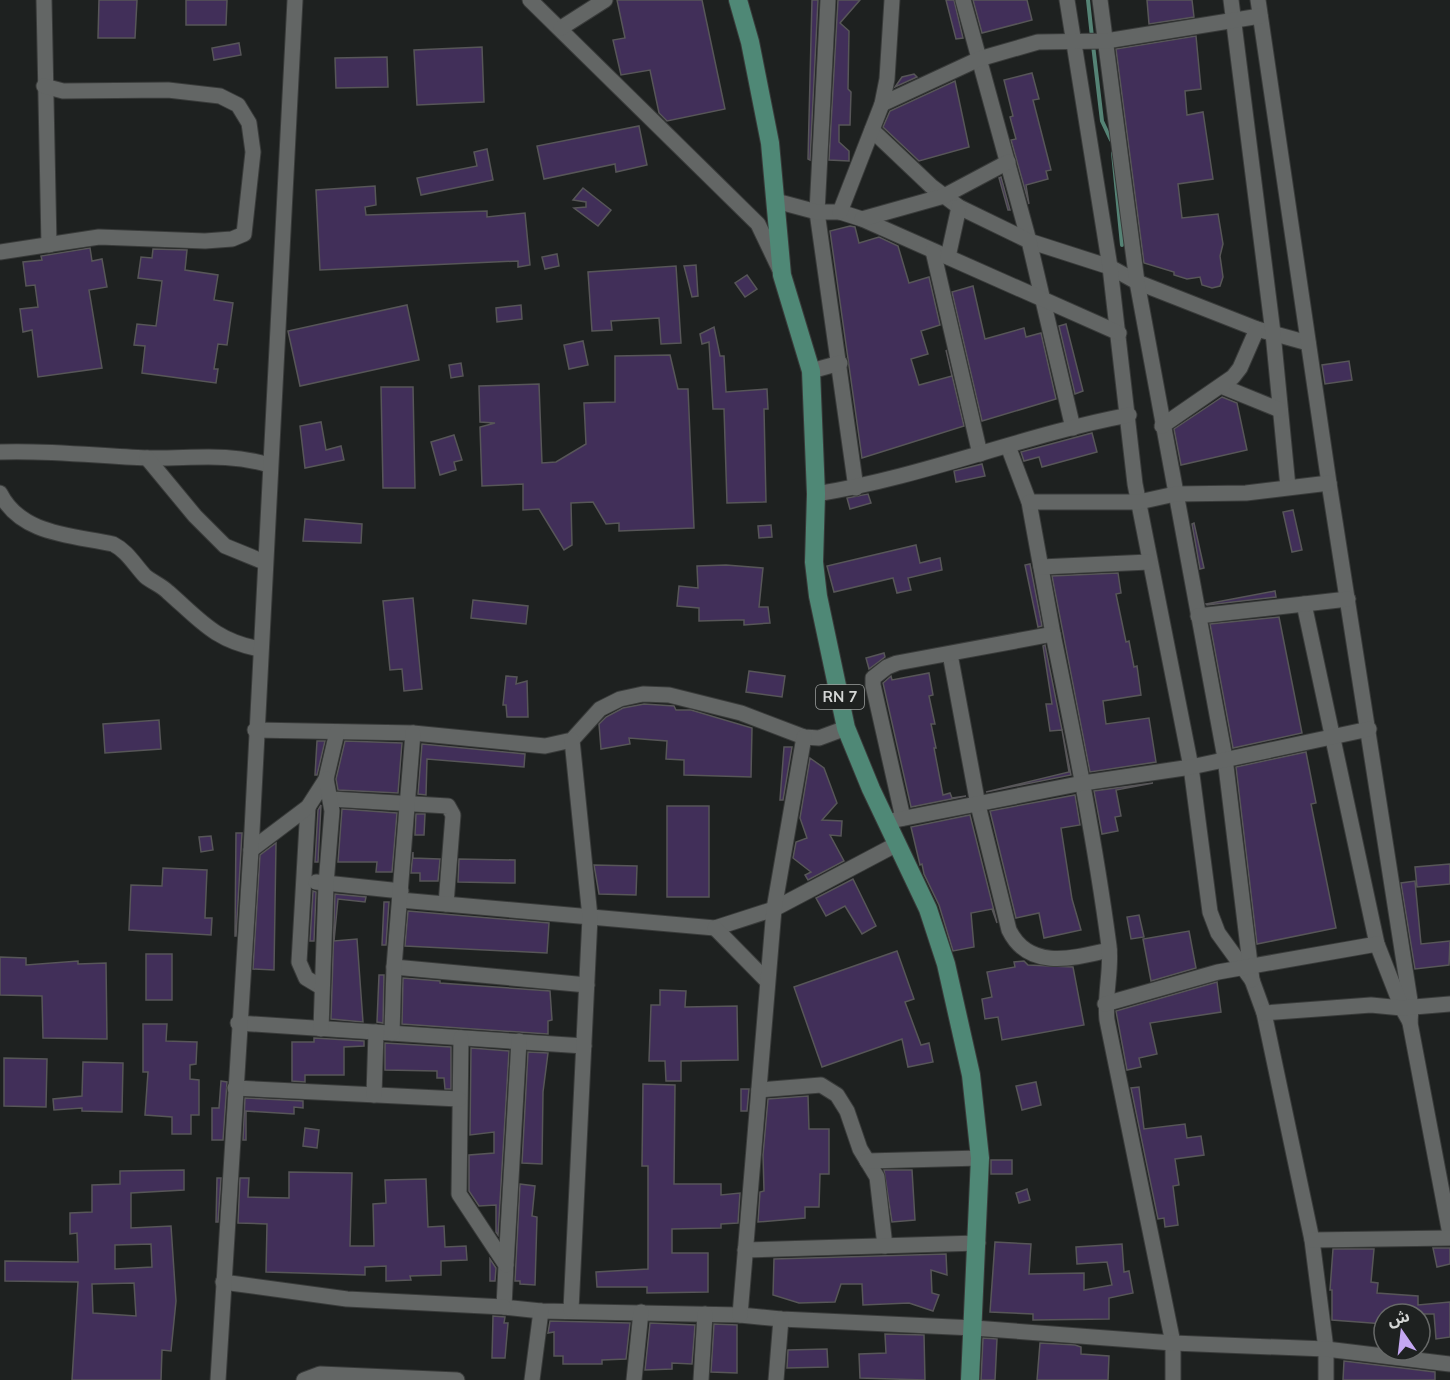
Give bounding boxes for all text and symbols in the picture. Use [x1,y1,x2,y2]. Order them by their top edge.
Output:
road number: RN 7 [816,685,864,709]
north arrow [1372,1302,1432,1362]
text: ش [1385,1305,1412,1330]

